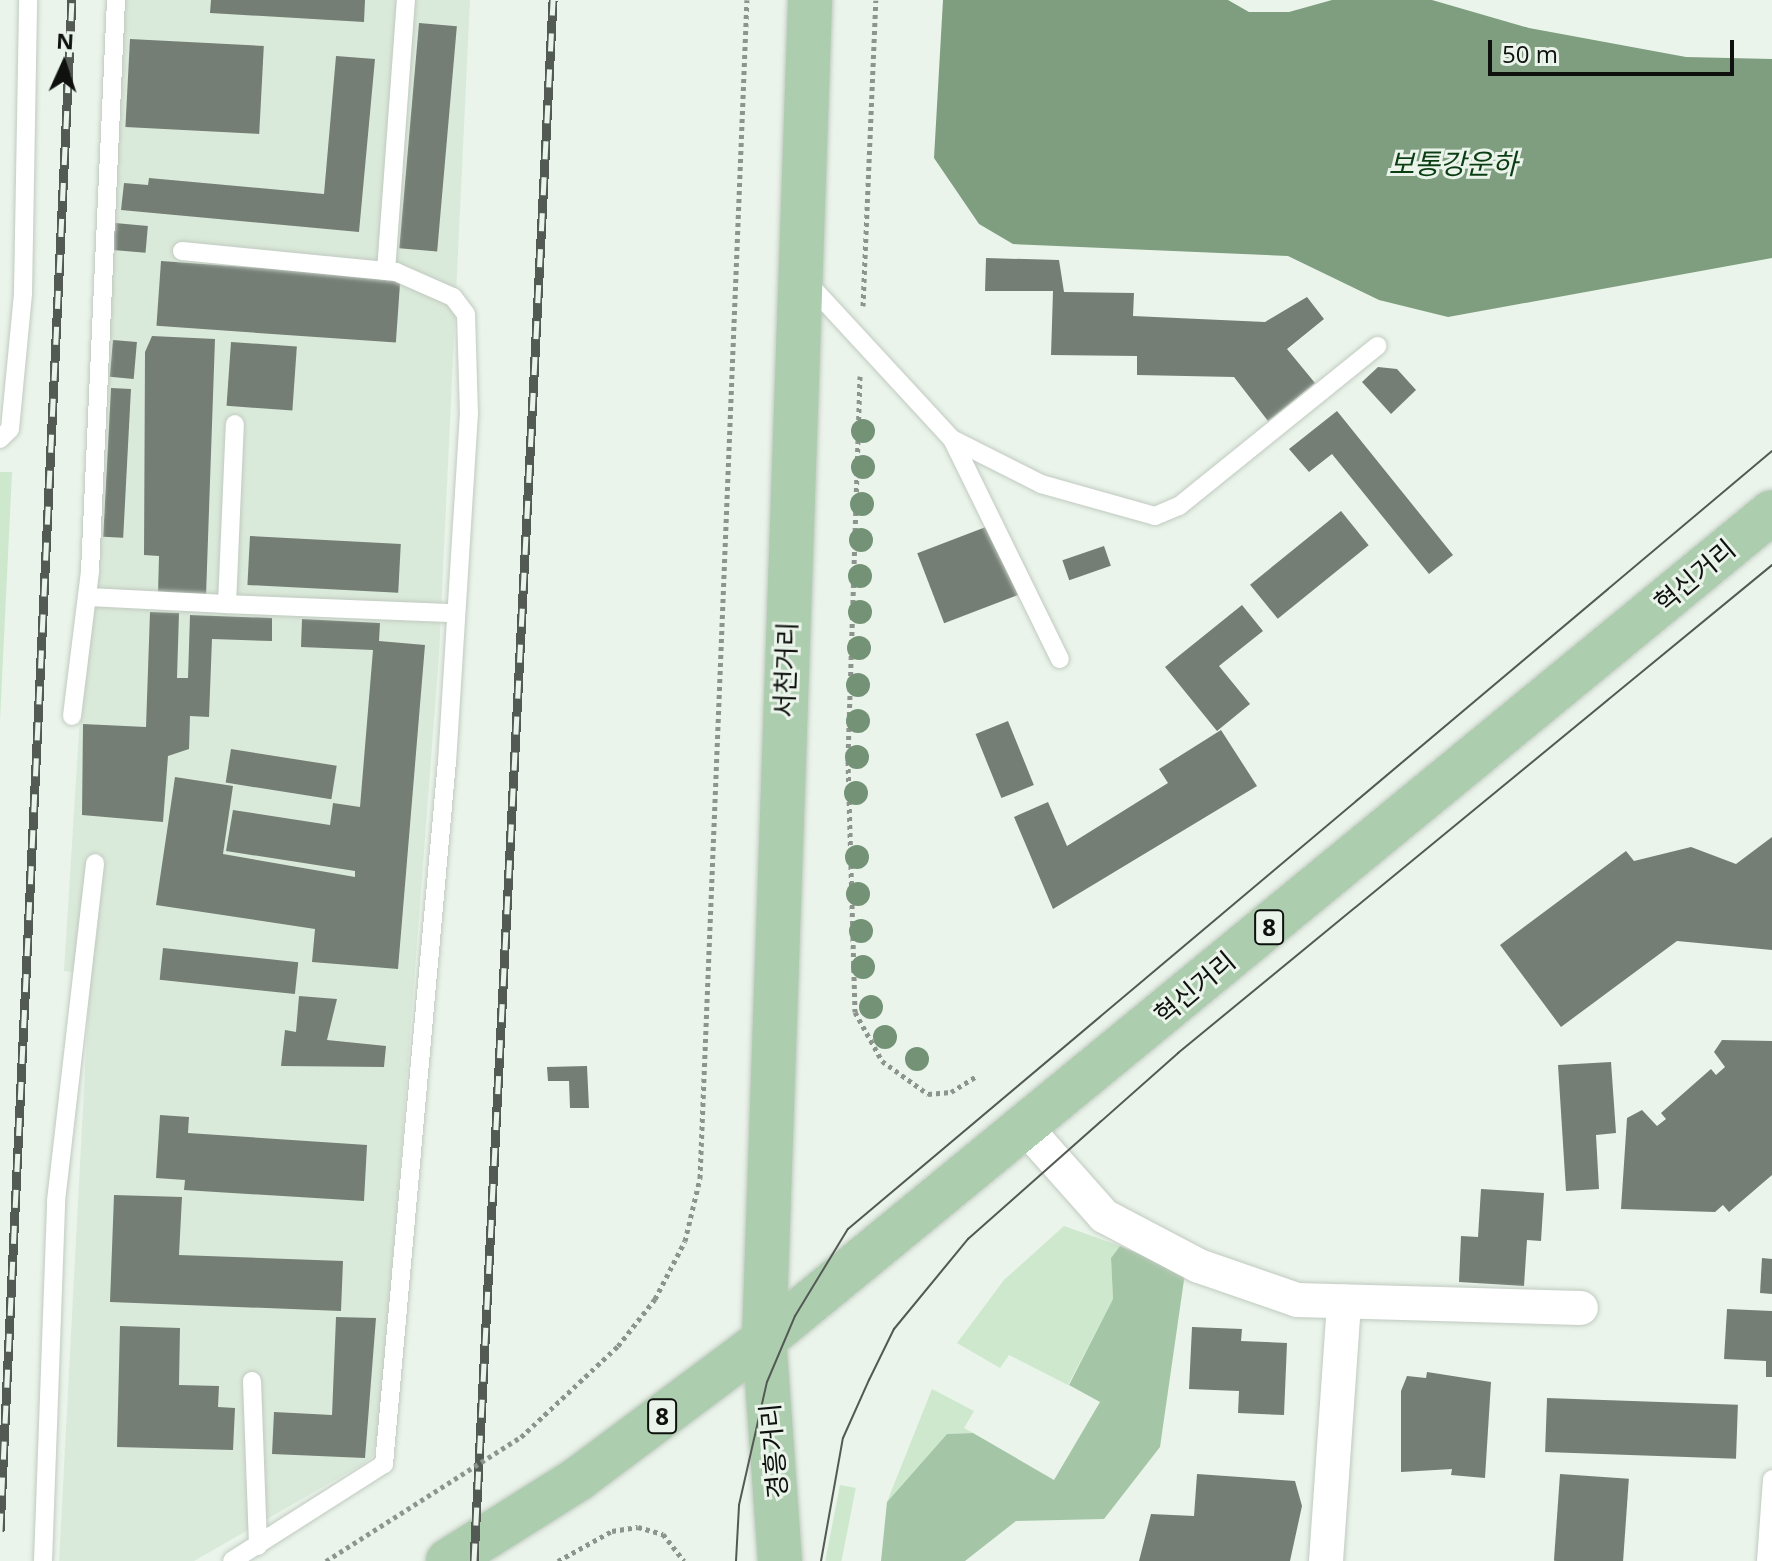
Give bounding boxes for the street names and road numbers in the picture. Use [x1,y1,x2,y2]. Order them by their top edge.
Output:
street label: 혁신거리 [1648,533,1742,619]
street label: 서천거리 [769,622,803,718]
road number: 8 [1253,907,1285,947]
street label: 혁신거리 [1148,945,1242,1031]
road number: 8 [646,1396,678,1436]
street label: 경흥거리 [754,1402,794,1500]

